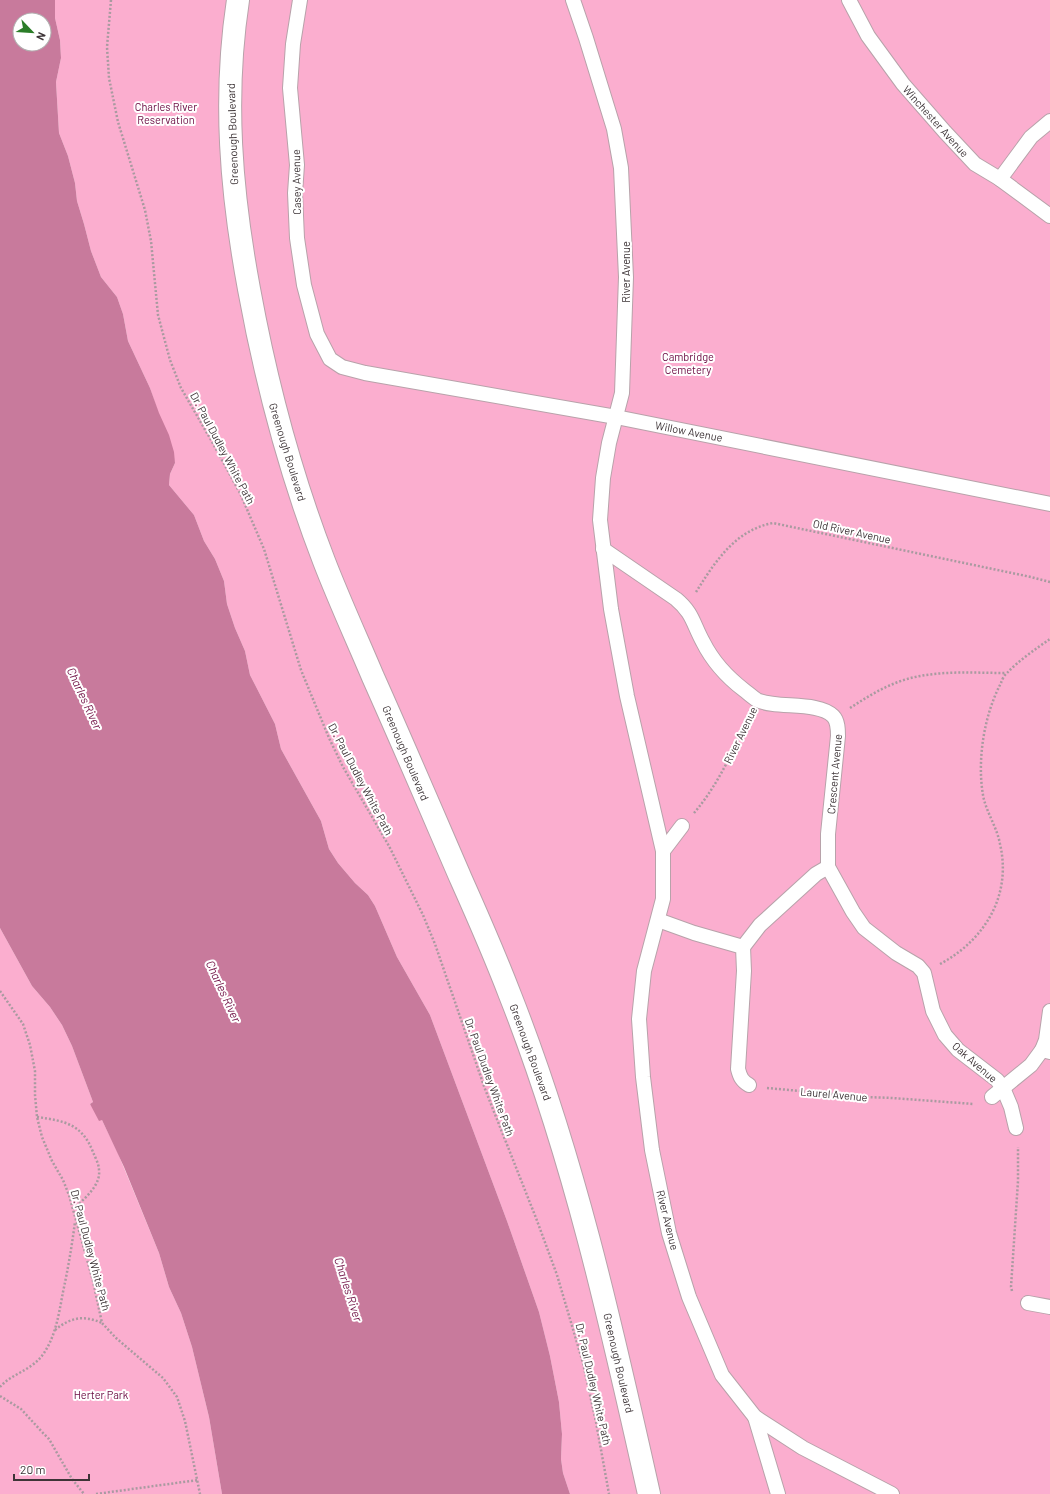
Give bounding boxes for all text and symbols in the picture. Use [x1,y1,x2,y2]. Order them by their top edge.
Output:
north arrow [12,12,52,52]
text: N [34,30,49,43]
street label: Greenough Boulevard [224,83,240,185]
street label: Winchester Avenue [900,83,972,160]
park label: Charles River Reservation [135,100,197,126]
street label: Casey Avenue [289,149,303,215]
street label: River Avenue [619,241,632,303]
park label: Cambridge Cemetery [662,350,714,376]
street label: Dr. Paul Dudley White Path [188,390,258,506]
street label: Greenough Boulevard [267,401,309,503]
street label: Willow Avenue [654,418,724,444]
street label: Old River Avenue [812,516,892,546]
water label: Charles River [65,665,106,732]
street label: Greenough Boulevard [380,704,432,802]
street label: River Avenue [721,704,759,766]
street label: Dr. Paul Dudley White Path [326,721,396,837]
street label: Crescent Avenue [824,733,844,815]
water label: Charles River [204,958,245,1025]
street label: Greenough Boulevard [507,1002,555,1102]
street label: Dr. Paul Dudley White Path [463,1016,517,1138]
street label: Oak Avenue [950,1039,1000,1085]
street label: Laurel Avenue [800,1085,868,1103]
street label: Dr. Paul Dudley White Path [69,1188,113,1312]
street label: River Avenue [654,1189,682,1252]
water label: Charles River [332,1255,366,1324]
street label: Greenough Boulevard [601,1312,637,1414]
street label: Dr. Paul Dudley White Path [574,1322,614,1446]
park label: Herter Park [74,1388,129,1401]
scale bar [14,1456,89,1482]
text: 20 m [20,1462,46,1476]

